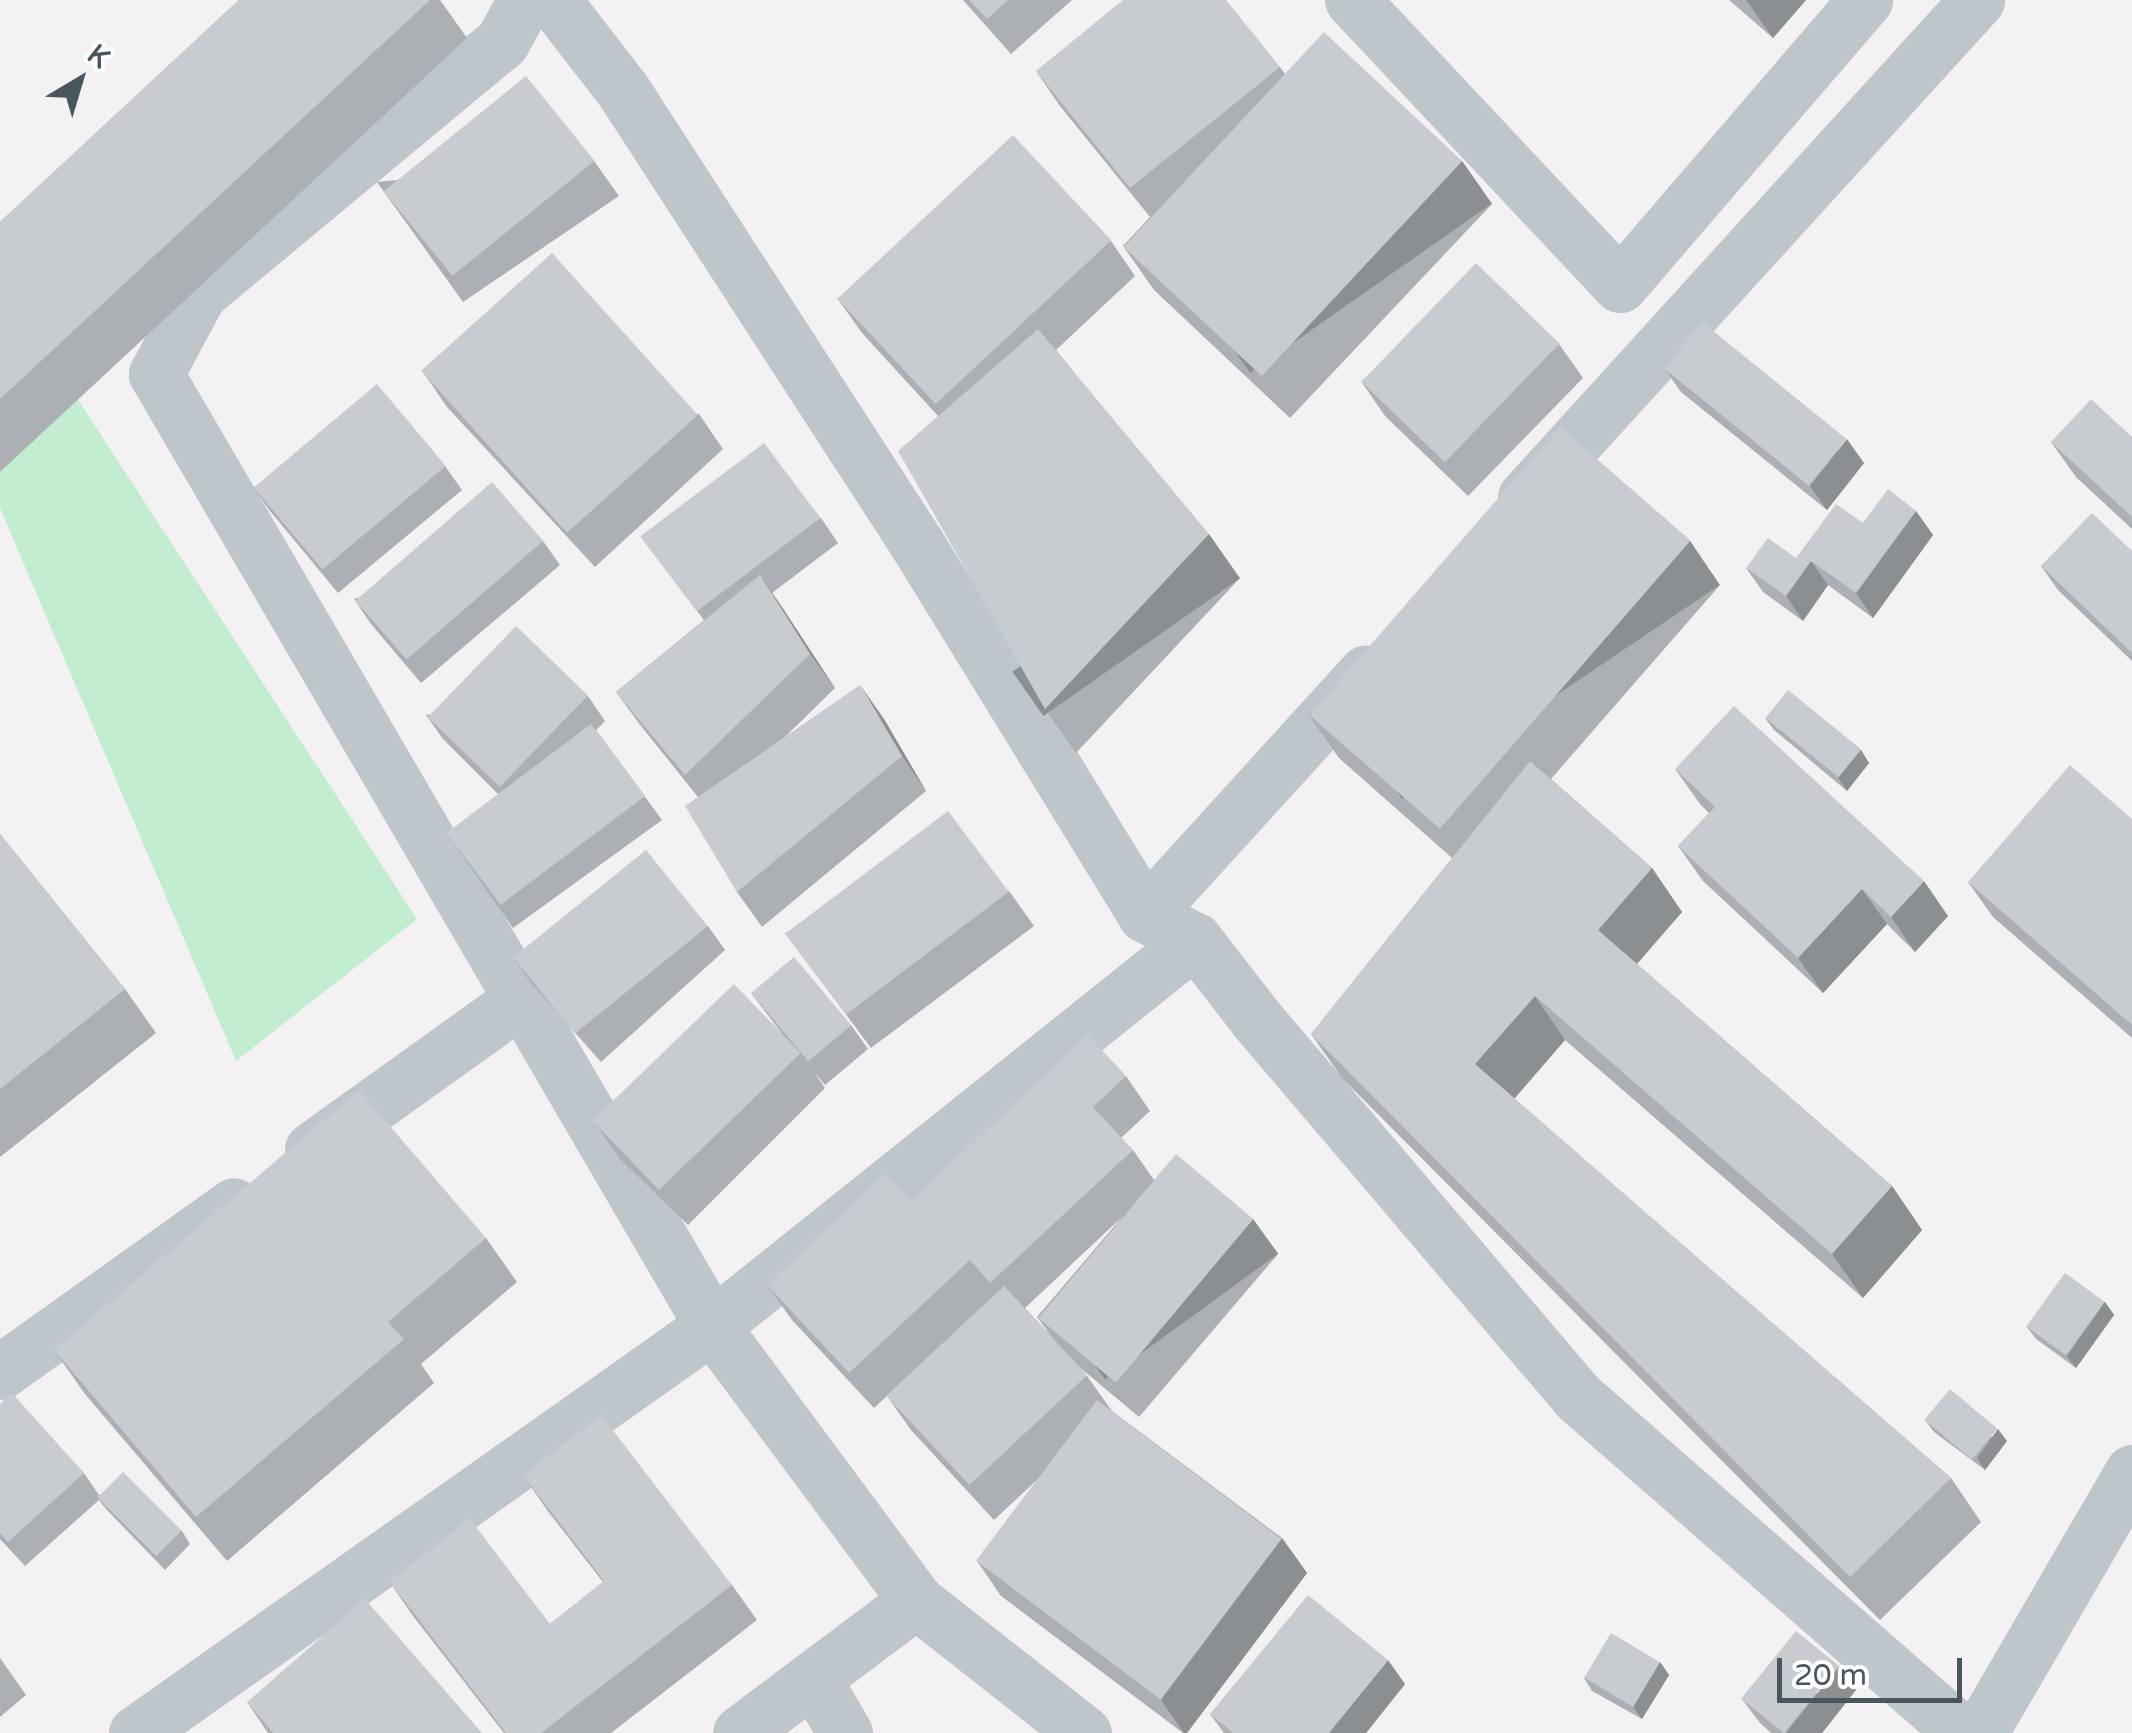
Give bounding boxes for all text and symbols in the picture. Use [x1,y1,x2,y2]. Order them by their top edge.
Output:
north arrow [30,30,130,130]
text: K [81,37,116,76]
scale bar [1782,1638,1967,1700]
text: 20 m [1794,1657,1867,1694]

